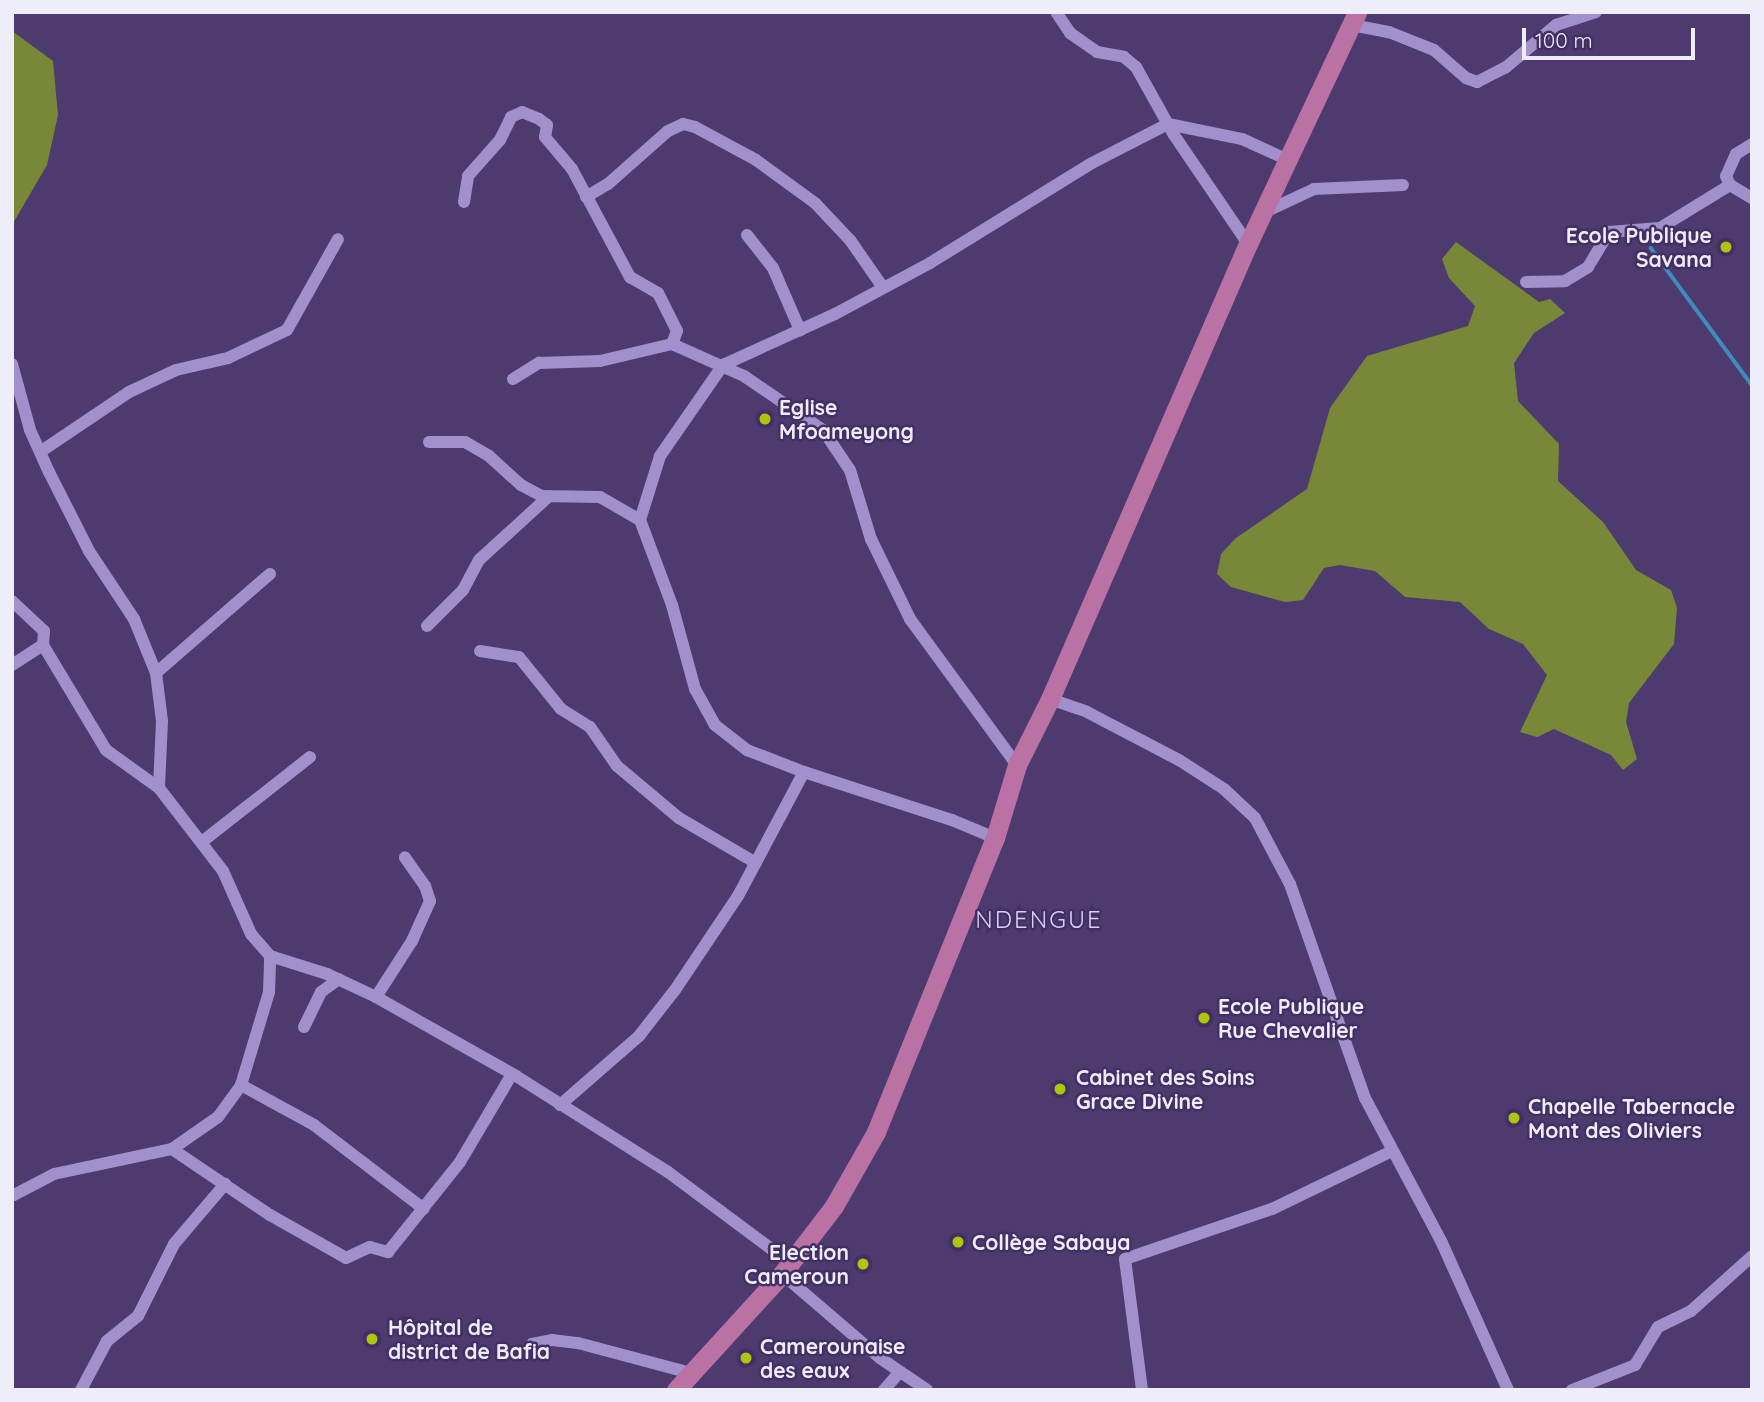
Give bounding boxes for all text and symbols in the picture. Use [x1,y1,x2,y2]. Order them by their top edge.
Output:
scale bar [1526,14,1699,58]
text: 100 m [1535,27,1593,53]
place label: Ecole Publique Savana [1566,222,1712,272]
marker: Ecole Publique Savana [1718,239,1734,255]
place label: Eglise Mfoameyong [779,394,914,444]
marker: Eglise Mfoameyong [757,411,773,427]
district label: NDENGUE [976,906,1102,934]
place label: Ecole Publique Rue Chevalier [1218,993,1364,1043]
marker: Ecole Publique Rue Chevalier [1196,1010,1212,1026]
place label: Cabinet des Soins Grace Divine [1076,1064,1255,1114]
marker: Cabinet des Soins Grace Divine [1050,1079,1070,1099]
place label: Chapelle Tabernacle Mont des Oliviers [1528,1093,1735,1143]
marker: Chapelle Tabernacle Mont des Oliviers [1506,1110,1522,1126]
place label: Collège Sabaya [972,1229,1131,1255]
marker: Collège Sabaya [950,1234,966,1250]
place label: Election Cameroun [744,1239,849,1289]
marker: Election Cameroun [855,1256,871,1272]
place label: Hôpital de district de Bafia [388,1314,550,1364]
marker: Hôpital de district de Bafia [362,1329,382,1349]
place label: Camerounaise des eaux [760,1333,905,1383]
marker: Camerounaise des eaux [738,1350,754,1366]

